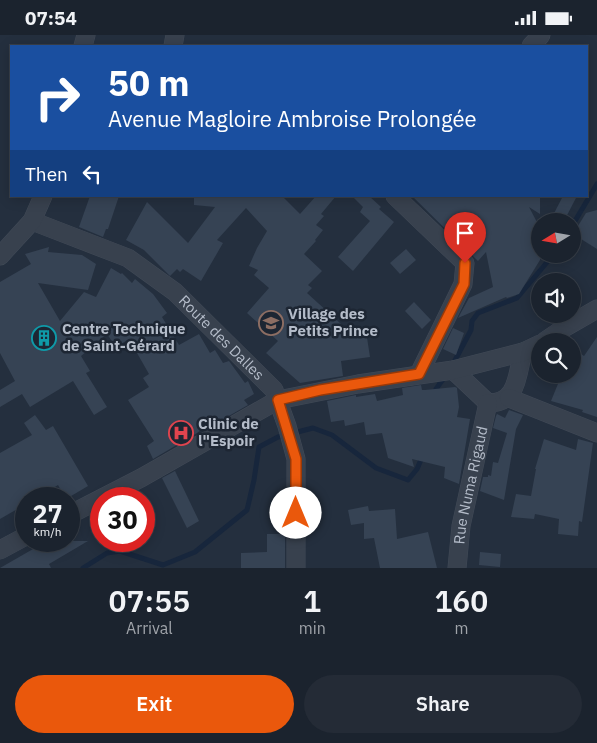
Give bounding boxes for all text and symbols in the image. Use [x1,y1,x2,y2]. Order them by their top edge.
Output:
text: 07:54 [25,6,77,30]
text: 50 m [108,60,190,106]
icon: right [25,65,90,130]
text: Avenue Magloire Ambroise Prolongée [108,104,477,133]
icon: left [78,160,106,188]
text: Then [25,162,68,186]
pin [444,212,486,263]
north arrow [531,213,581,263]
map controls [531,213,581,383]
icon: arrive [451,219,479,247]
button: sound [531,273,581,323]
street label: Route des Dalles [175,291,268,384]
place label: Village des Petits Prince [288,304,378,340]
school or university icon: Village des Petits Prince [258,310,284,336]
place label: Centre Technique de Saint-Gérard [62,319,185,355]
building icon: Centre Technique de Saint-Gérard [31,325,57,351]
button: search [531,333,581,383]
place label: Clinic de l"Espoir [198,414,259,450]
hospital icon: Clinic de l"Espoir [168,420,194,446]
street label: Rue Numa Rigaud [449,424,492,545]
position arrow [269,486,321,538]
speed limit sign: 30 [90,487,155,552]
text: 27 [32,497,63,530]
text: km/h [33,524,62,539]
text: 07:55 [109,581,190,620]
text: 1 [303,581,321,620]
text: 160 [434,581,488,620]
text: Arrival [126,618,173,638]
text: min [299,618,326,638]
text: m [454,618,468,638]
button: Exit [15,675,294,733]
button: Share [304,675,582,733]

